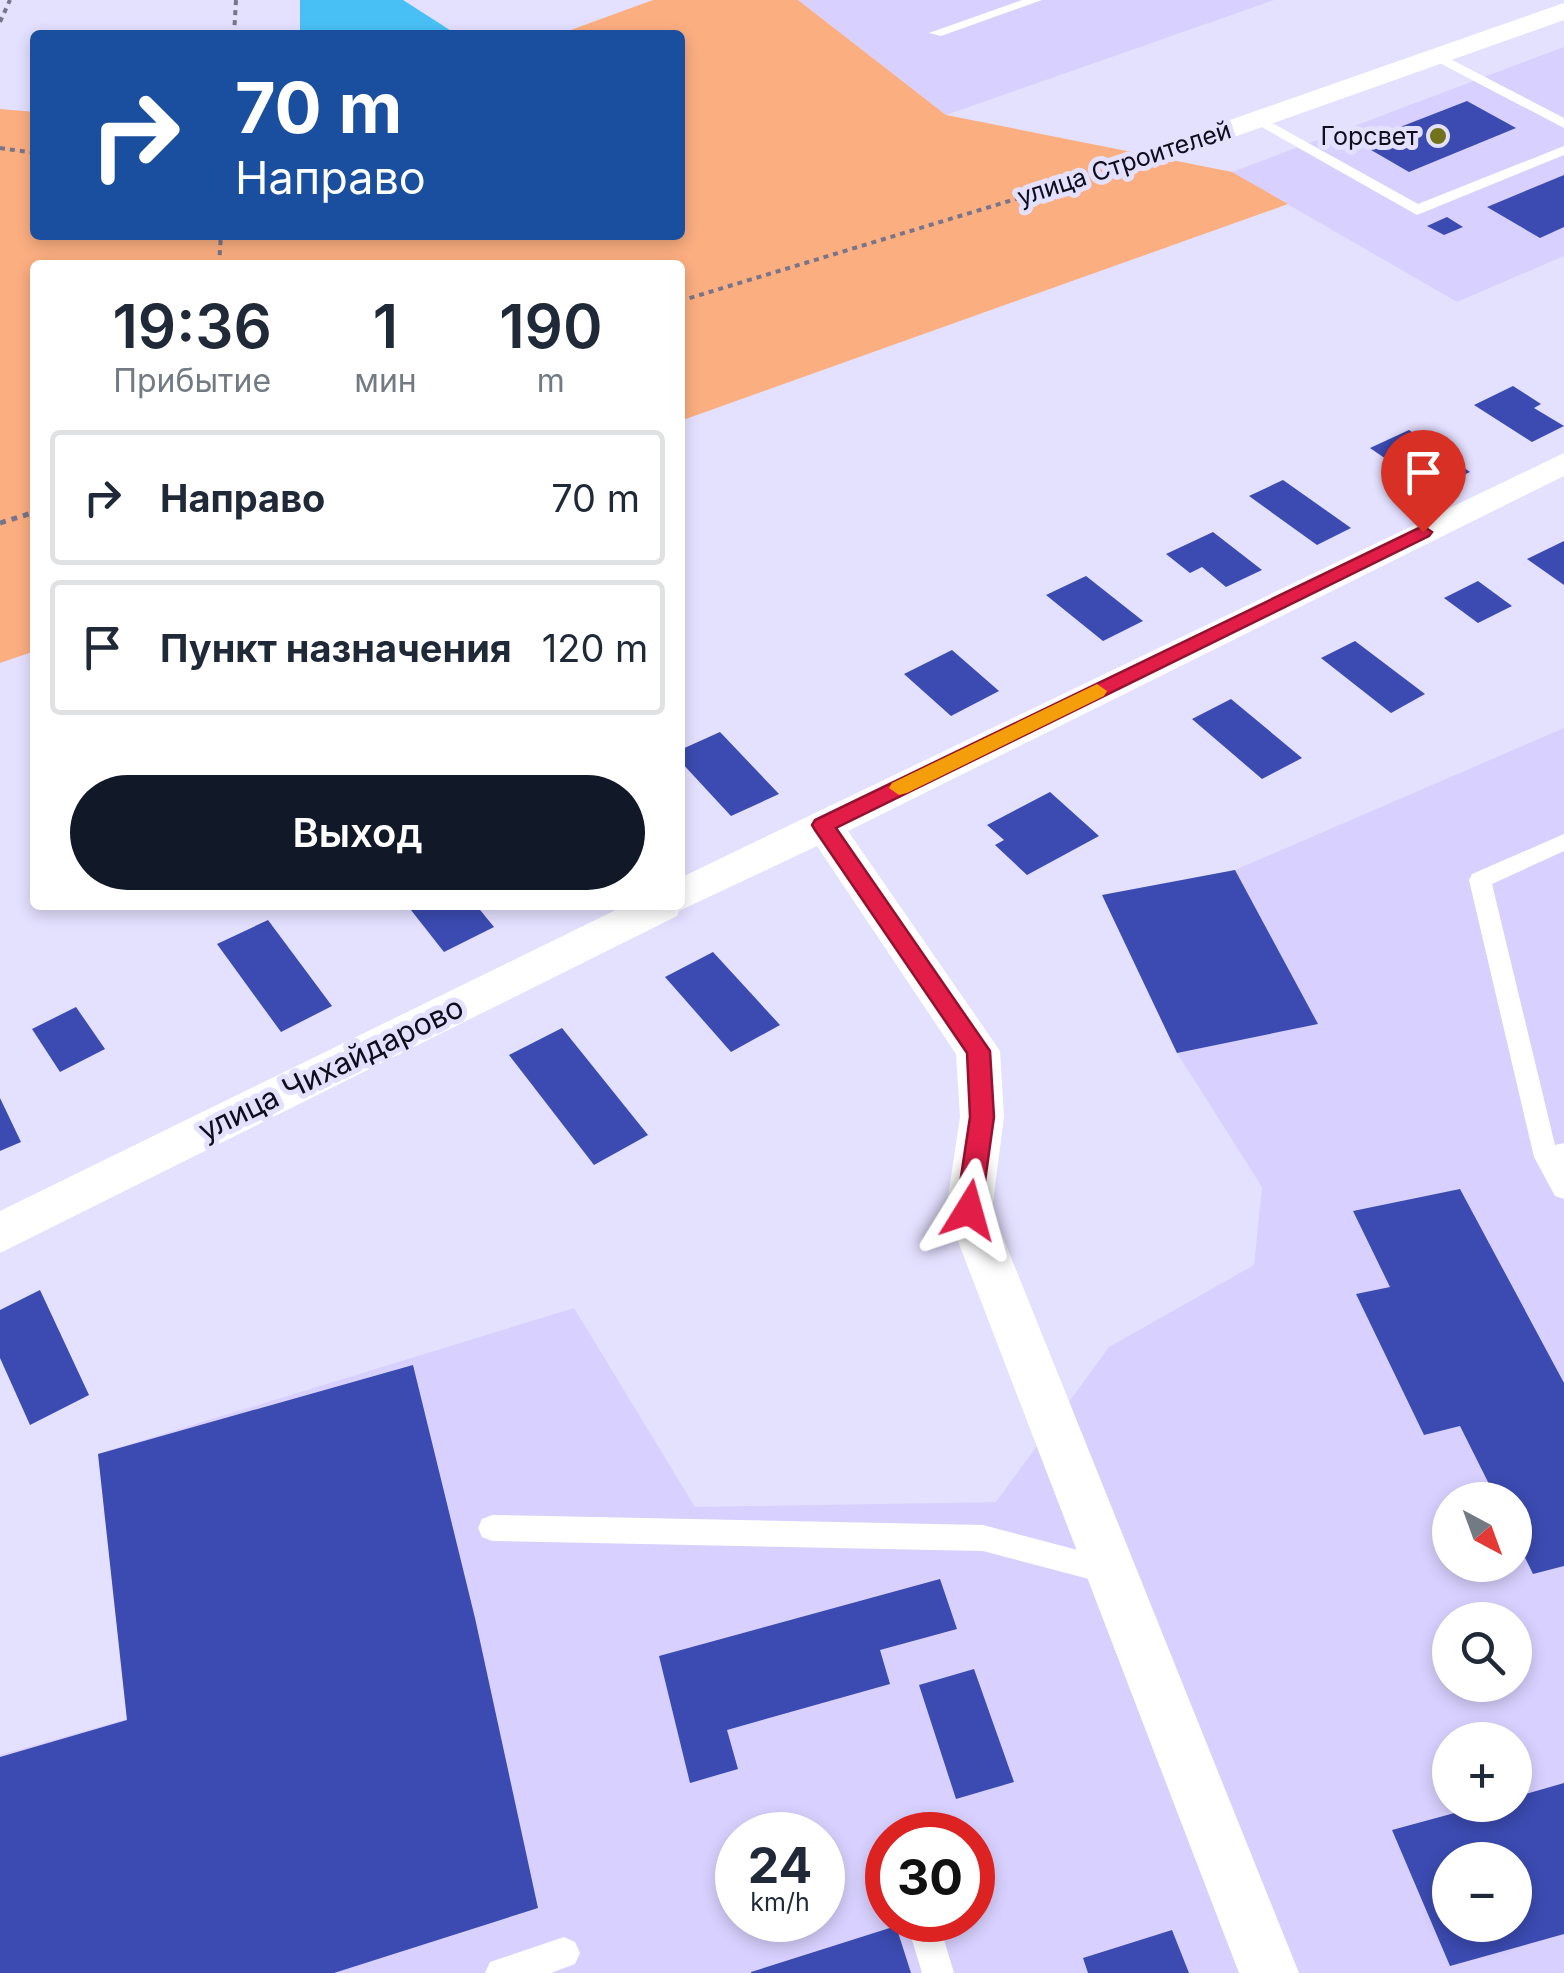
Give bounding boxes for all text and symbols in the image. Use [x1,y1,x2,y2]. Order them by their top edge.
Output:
text: 70 m [235,65,402,150]
icon: right [70,70,200,200]
street label: улица Строителей [1013,114,1235,212]
place label: Горсвет [1321,121,1418,151]
marker: Горсвет [1427,125,1449,147]
text: Направо [235,150,426,205]
text: 19:36 [112,290,272,362]
text: 1 [373,290,398,362]
text: 190 [499,290,603,362]
text: Прибытие [113,361,271,400]
text: мин [354,361,417,400]
text: m [537,361,565,400]
pin [1381,430,1466,533]
icon: arrive [1396,445,1451,500]
icon: right [75,470,130,525]
text: Направо [160,475,325,521]
text: 70 m [551,475,640,521]
icon: arrive [75,620,130,675]
text: Пункт назначения [160,625,512,671]
text: 120 m [542,625,648,671]
button: Выход [70,775,645,890]
street label: улица Чихайдарово [192,988,469,1148]
position arrow [917,1158,1021,1262]
north arrow [1432,1482,1532,1582]
map controls [1432,1482,1532,1942]
button: search [1432,1602,1532,1702]
button: + [1432,1722,1532,1822]
speed limit sign: 30 [865,1812,995,1942]
text: 24 [748,1835,812,1895]
button: − [1432,1842,1532,1942]
text: km/h [750,1887,810,1917]

